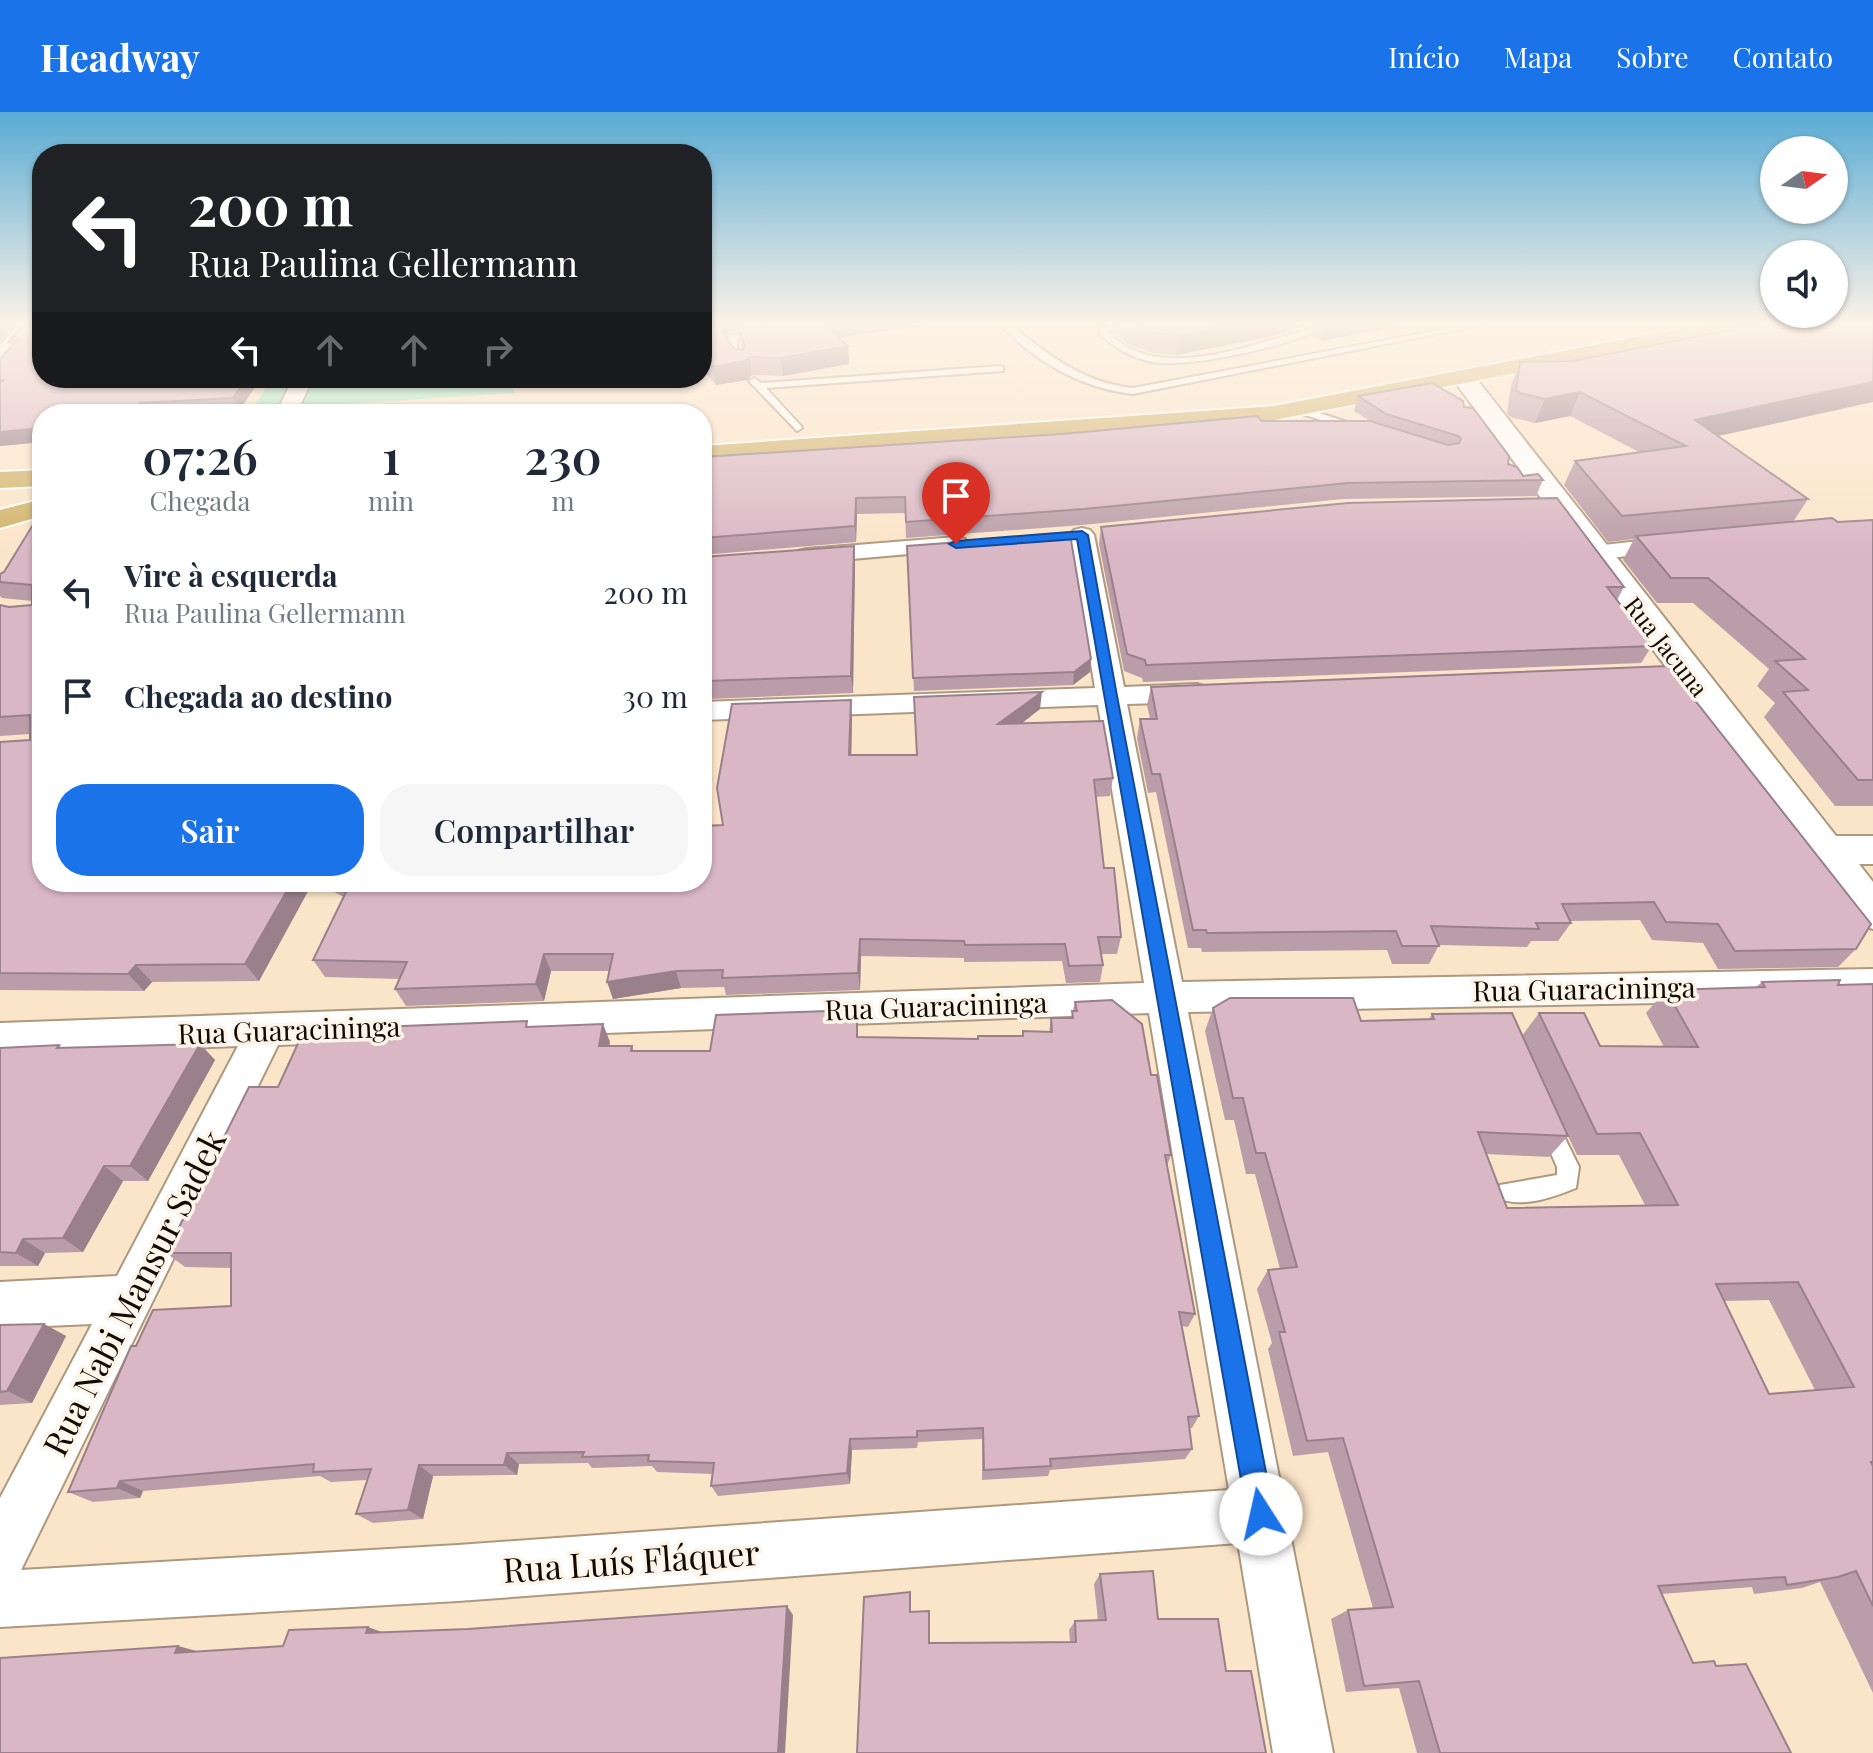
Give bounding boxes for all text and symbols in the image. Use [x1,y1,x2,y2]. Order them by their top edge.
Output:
text: Headway [40,31,200,82]
text: Início [1388,38,1460,75]
text: Mapa [1504,38,1572,75]
text: Sobre [1616,38,1689,75]
text: Contato [1733,38,1833,75]
north arrow [1760,136,1848,224]
map controls [1760,136,1848,328]
text: 200 m [188,166,353,241]
icon: left [56,176,160,280]
text: Rua Paulina Gellermann [188,238,578,286]
button: sound [1760,240,1848,328]
icon: left [224,328,268,372]
icon: ahead [308,328,352,372]
icon: ahead [392,328,436,372]
icon: right [476,328,520,372]
text: 07:26 [142,423,258,487]
text: 1 [382,423,400,487]
text: 230 [524,423,602,487]
pin [922,462,990,544]
icon: arrive [934,474,978,518]
text: Chegada [150,483,250,518]
text: min [368,483,414,518]
text: m [551,483,575,518]
text: Vire à esquerda [124,555,337,595]
icon: left [56,570,100,614]
text: 200 m [604,572,688,612]
street label: Rua Jacuna [1618,590,1716,702]
text: Rua Paulina Gellermann [124,595,406,630]
icon: arrive [56,674,100,718]
text: Chegada ao destino [124,676,392,716]
text: 30 m [622,676,688,716]
button: Sair [56,784,364,876]
button: Compartilhar [380,784,688,876]
street label: Rua Guaracininga [1472,968,1696,1008]
street label: Rua Guaracininga [824,983,1048,1027]
street label: Rua Guaracininga [177,1007,401,1051]
street label: Rua Nabi Mansur Sadek [31,1121,235,1463]
position arrow [1219,1472,1303,1556]
street label: Rua Luís Fláquer [501,1528,761,1592]

